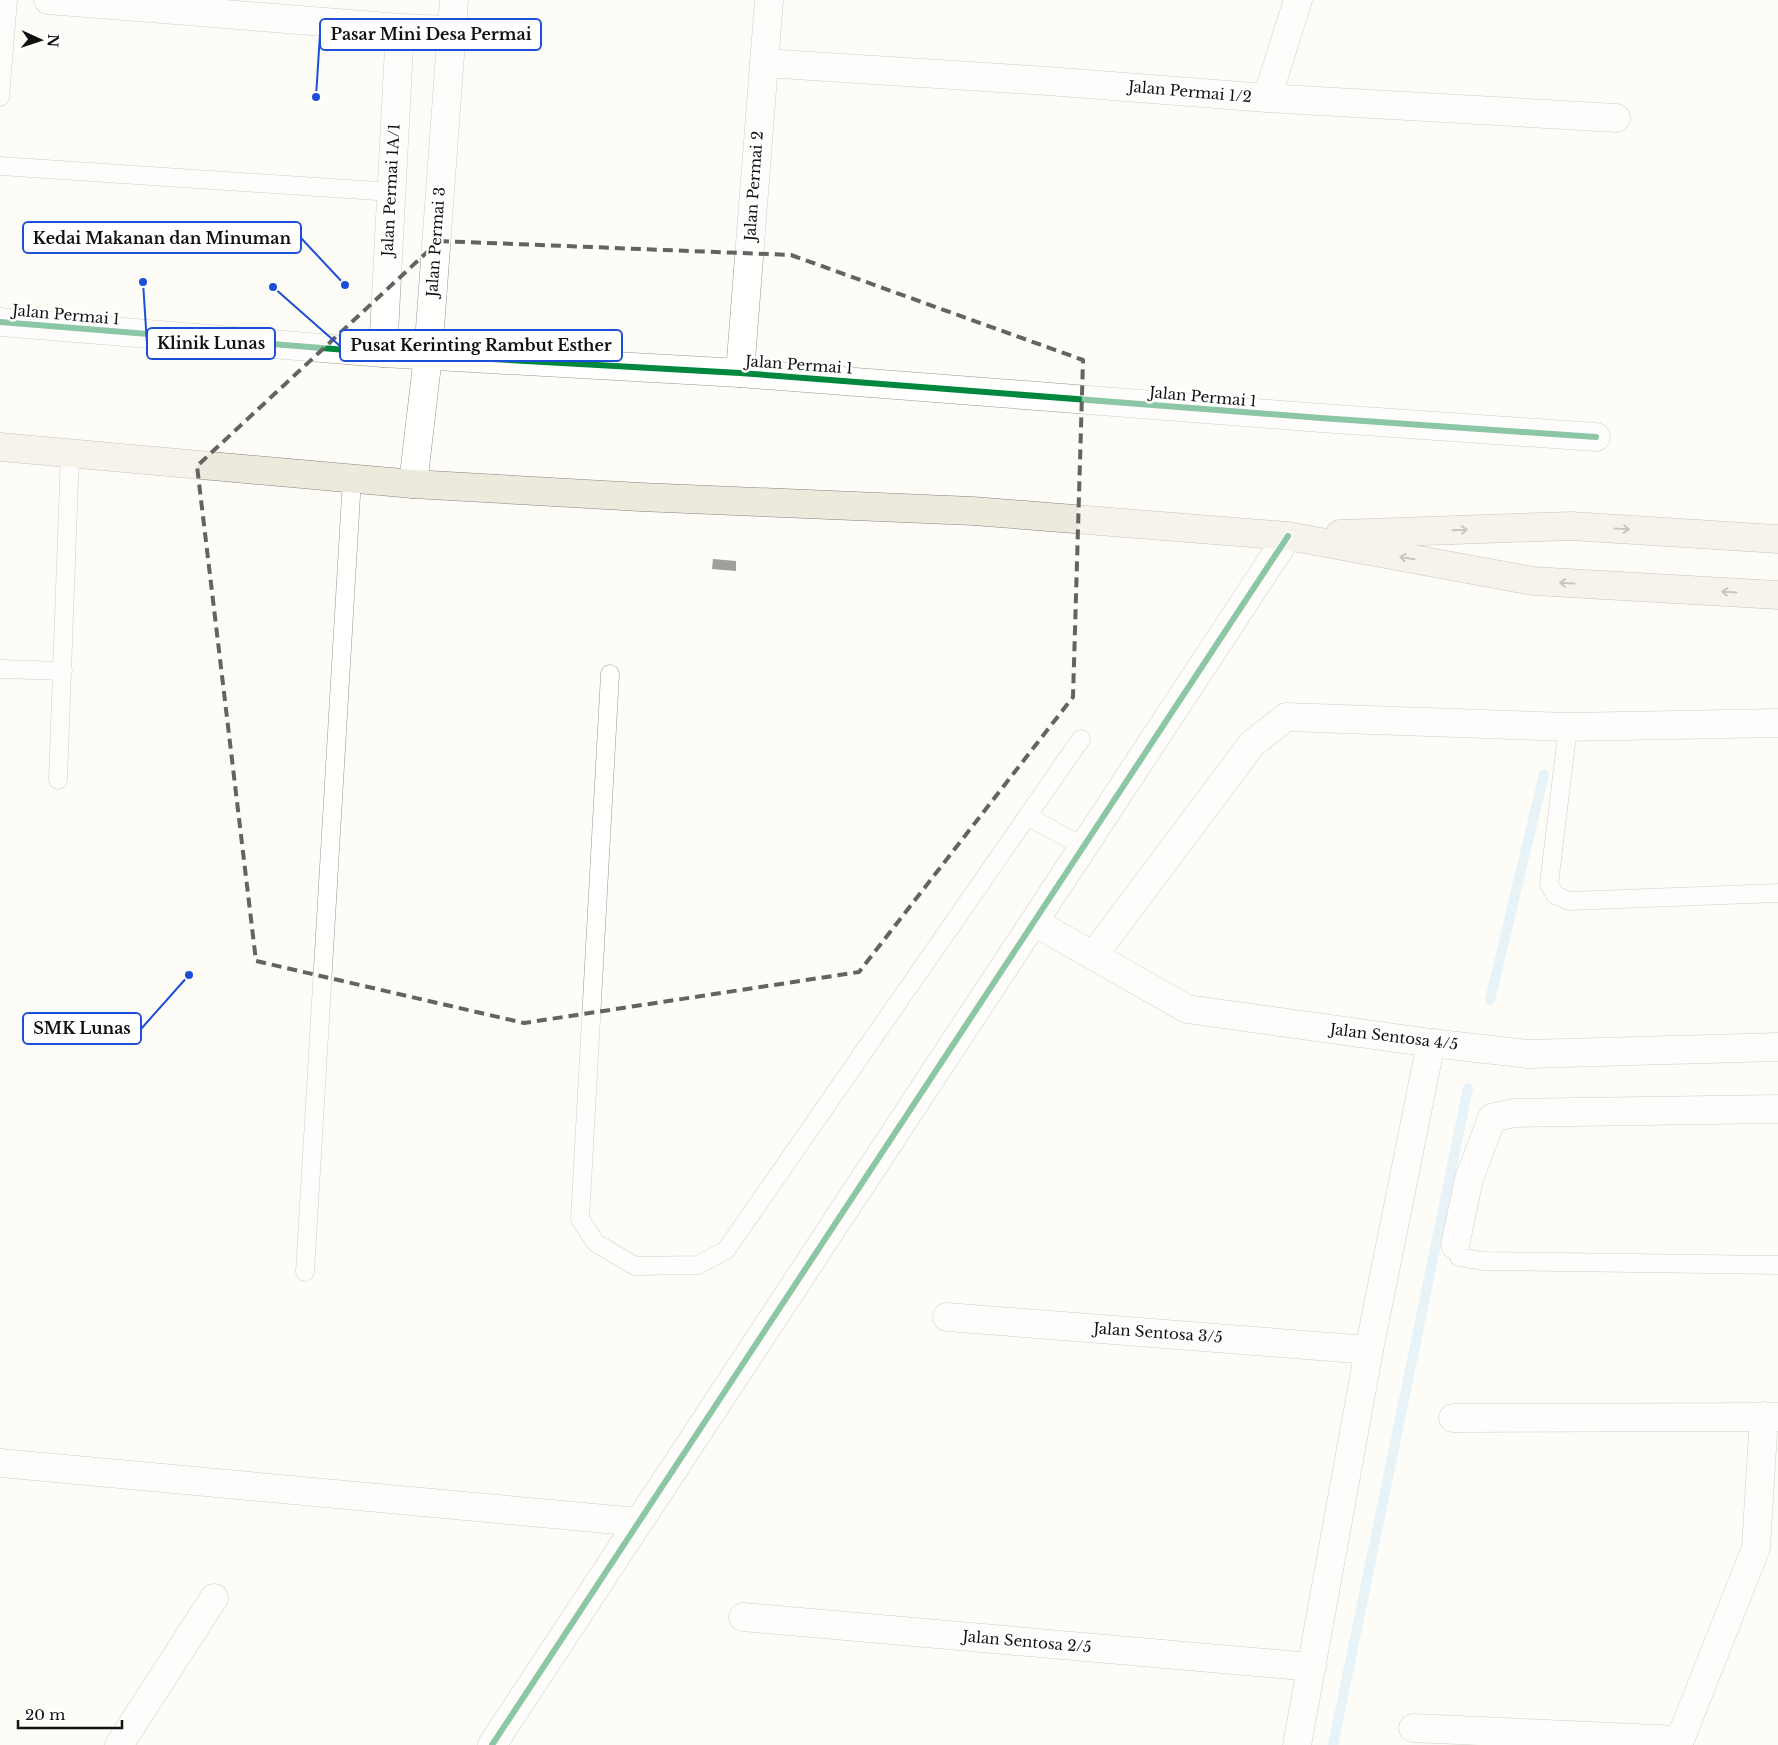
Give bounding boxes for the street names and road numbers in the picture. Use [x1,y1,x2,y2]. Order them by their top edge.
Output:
street label: Jalan Permai 1/2 [1126,76,1253,106]
street label: Jalan Permai 1A/1 [377,123,403,259]
street label: Jalan Permai 2 [740,130,767,244]
street label: Jalan Permai 3 [422,186,449,300]
street label: Jalan Permai 1 [10,300,121,329]
street label: Jalan Permai 1 [743,351,853,378]
street label: Jalan Permai 1 [1147,382,1258,411]
street label: Jalan Sentosa 4/5 [1327,1019,1459,1054]
street label: Jalan Sentosa 3/5 [1091,1318,1223,1346]
street label: Jalan Sentosa 2/5 [960,1626,1092,1657]

